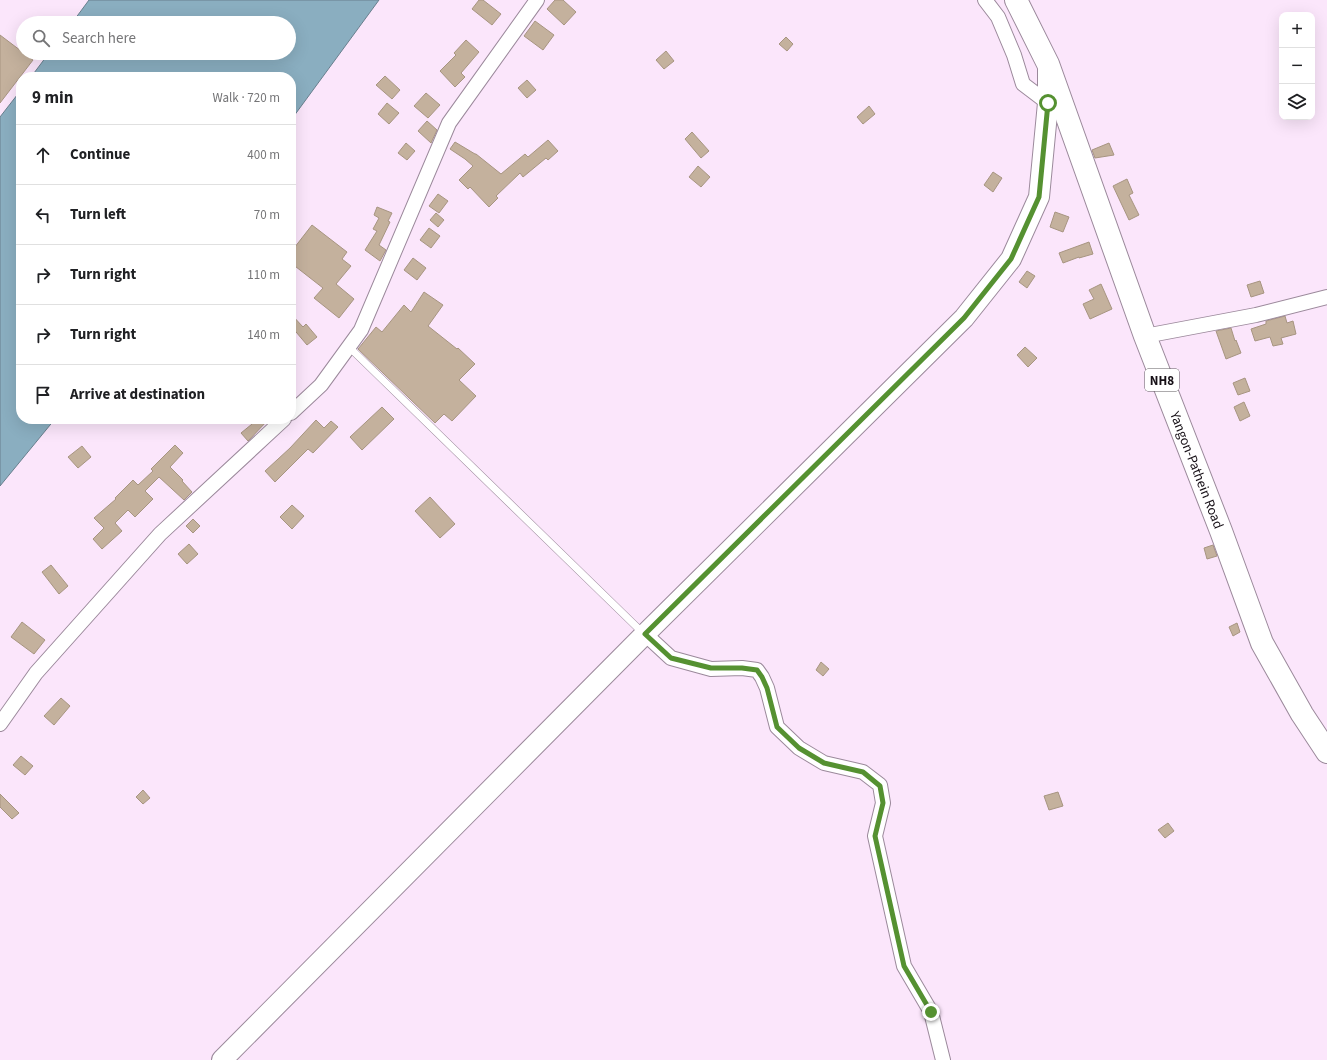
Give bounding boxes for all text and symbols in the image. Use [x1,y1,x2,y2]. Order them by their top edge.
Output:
map controls [1279,12,1315,120]
button: + [1279,12,1315,48]
search box [16,16,296,60]
icon: search [30,27,52,49]
text: Search here [62,28,136,49]
button: − [1279,48,1315,84]
button: layers [1279,84,1315,120]
text: 9 min [32,86,73,110]
text: Walk · 720 m [212,89,280,107]
route start [1039,94,1057,112]
icon: ahead [32,144,54,166]
text: Continue [70,144,130,165]
text: 400 m [247,146,280,164]
icon: left [32,204,54,226]
text: Turn left [70,204,126,225]
text: 70 m [254,206,280,224]
icon: right [32,264,54,286]
text: Turn right [70,264,136,285]
text: 110 m [247,266,280,284]
icon: right [32,324,54,346]
text: Turn right [70,324,136,345]
text: 140 m [247,326,280,344]
road number: NH8 [1145,369,1179,391]
icon: arrive [32,384,54,406]
text: Arrive at destination [70,384,205,405]
street label: Yangon-Pathein Road [1164,408,1228,532]
route end [922,1003,940,1021]

